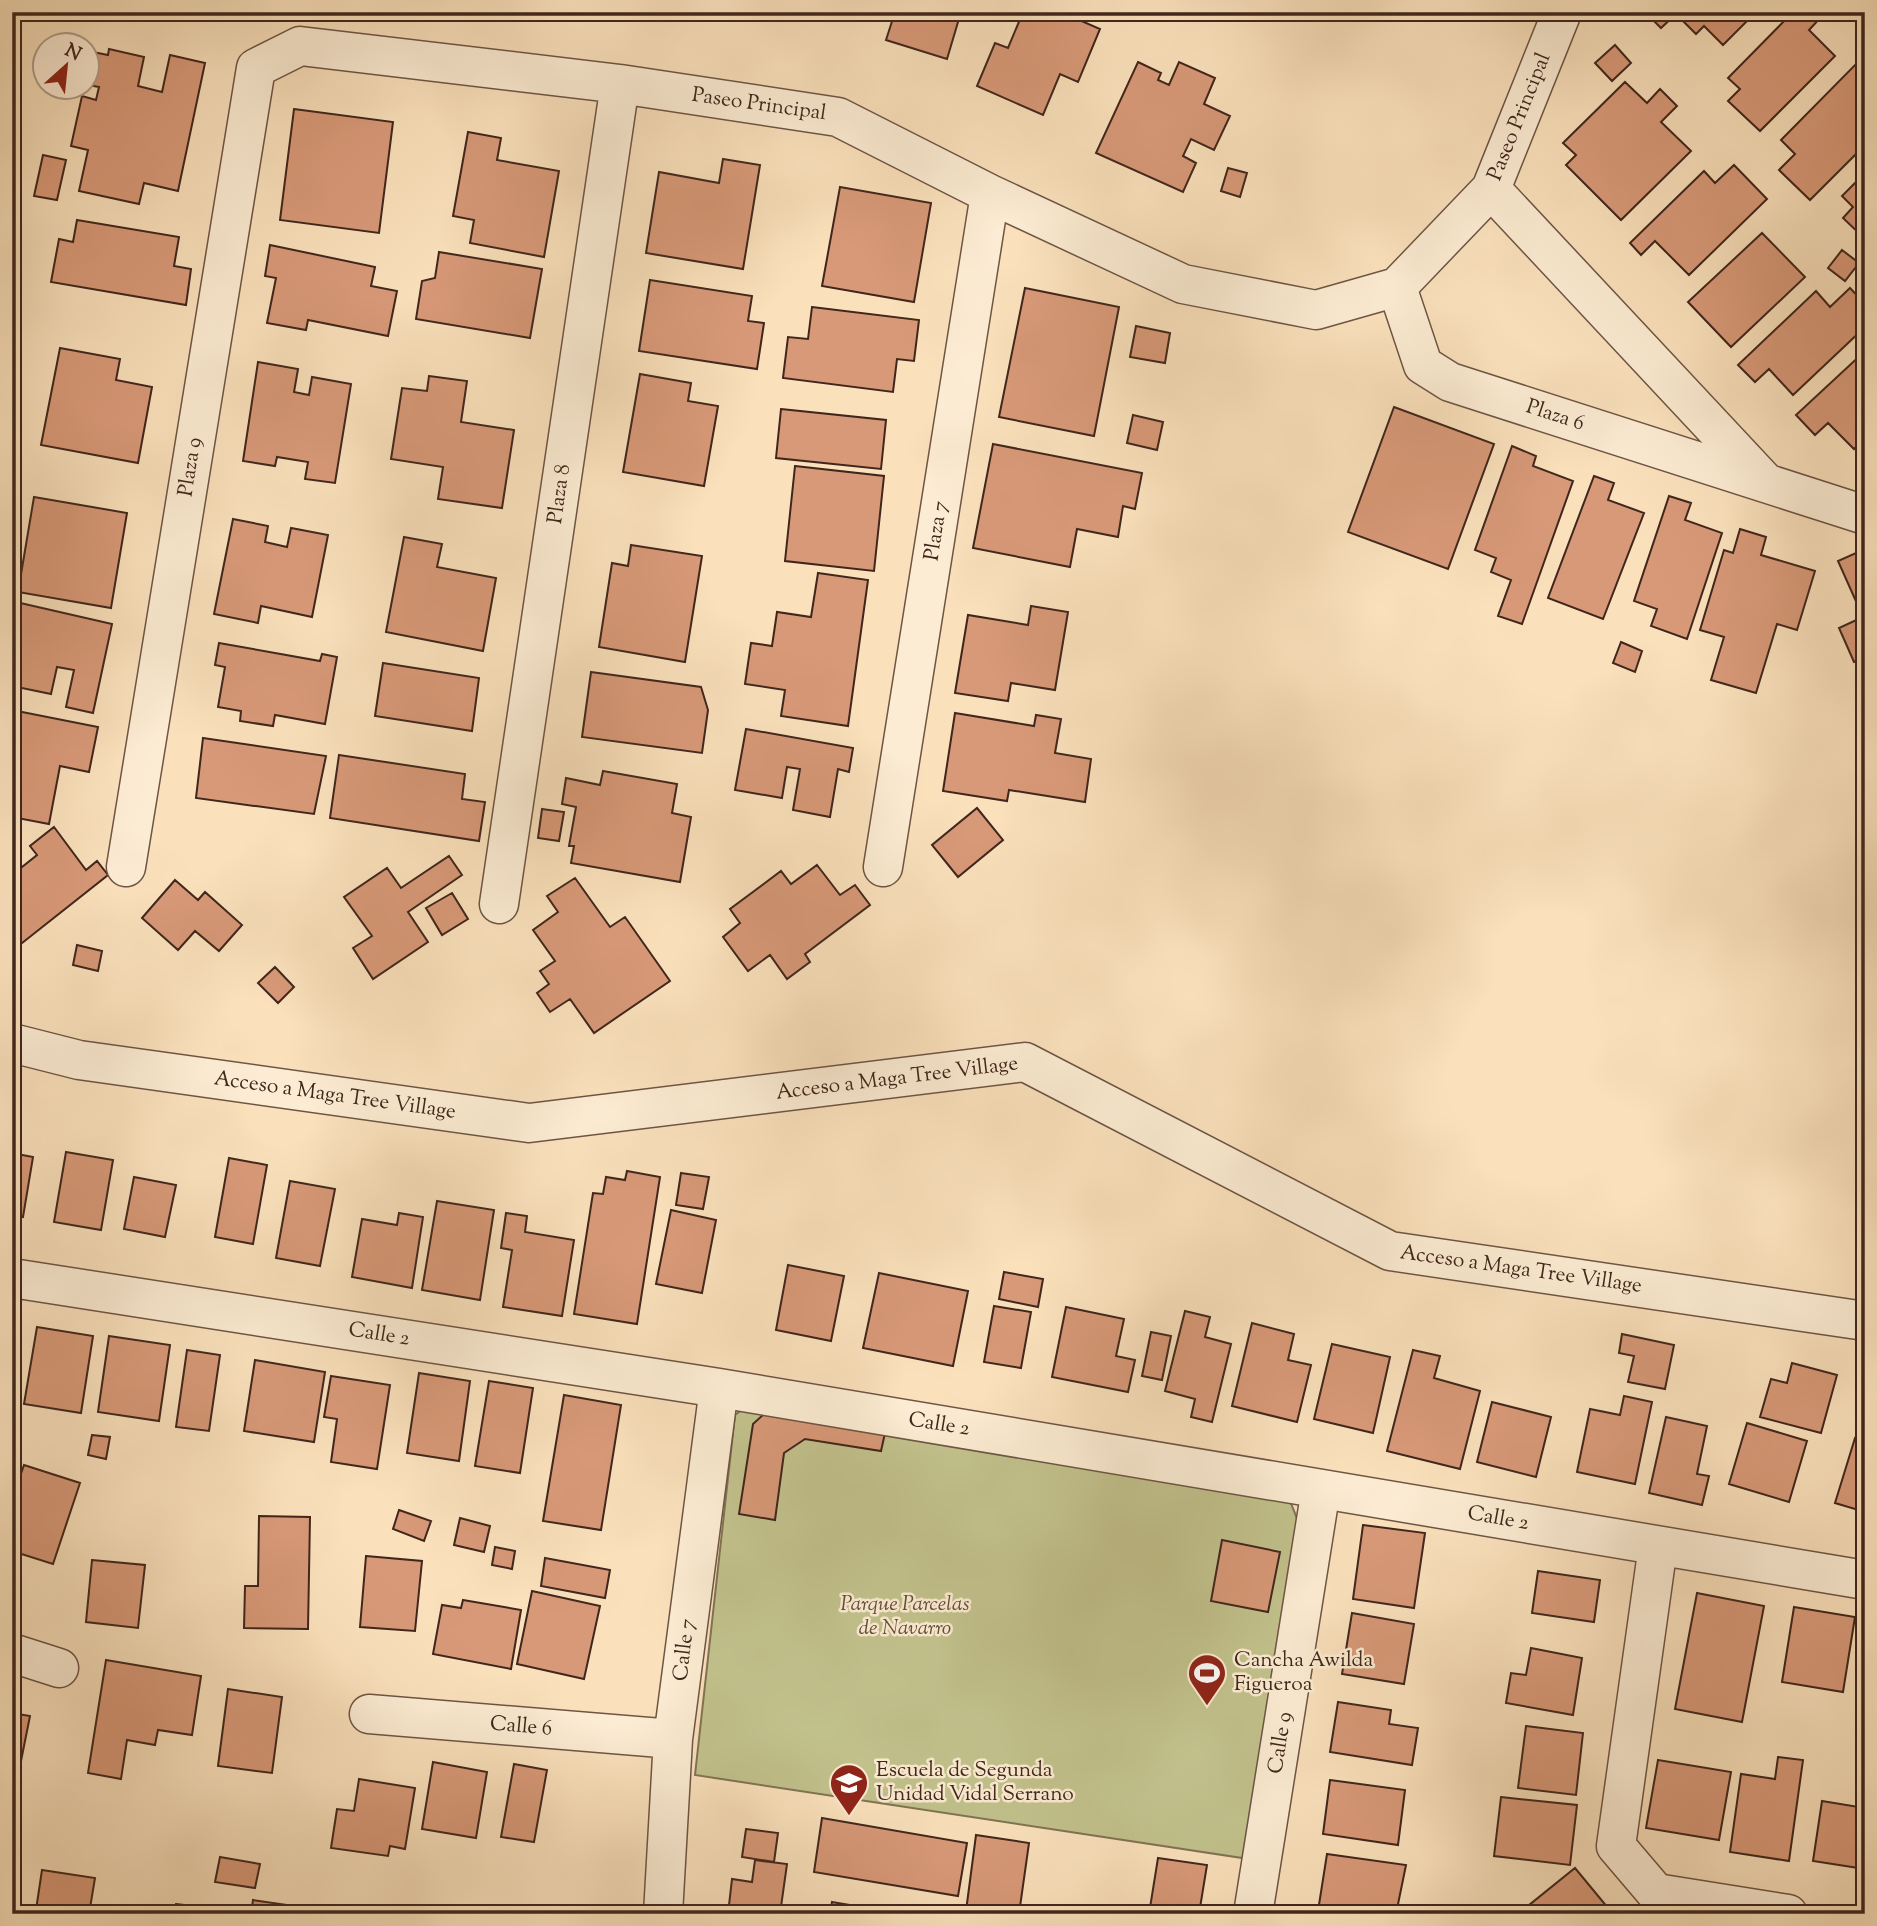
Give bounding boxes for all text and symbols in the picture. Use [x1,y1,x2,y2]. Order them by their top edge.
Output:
north arrow [32,32,102,102]
text: N [60,38,85,69]
street label: Paseo Principal [1481,49,1559,185]
street label: Paseo Principal [690,81,828,129]
street label: Plaza 6 [1522,392,1588,440]
street label: Plaza 9 [172,435,210,499]
street label: Plaza 8 [541,462,579,526]
street label: Plaza 7 [917,499,957,563]
street label: Acceso a Maga Tree Village [774,1049,1020,1109]
street label: Acceso a Maga Tree Village [212,1064,458,1128]
street label: Acceso a Maga Tree Village [1398,1238,1644,1302]
street label: Calle 2 [346,1315,412,1355]
street label: Calle 2 [906,1405,972,1445]
street label: Calle 2 [1465,1499,1531,1539]
park label: Parque Parcelas de Navarro [840,1590,970,1644]
street label: Calle 7 [666,1617,704,1683]
place label: Cancha Awilda Figueroa [1234,1646,1373,1700]
sports icon: Cancha Awilda Figueroa [1186,1652,1228,1707]
street label: Calle 6 [489,1709,553,1745]
street label: Calle 9 [1261,1710,1301,1776]
place label: Escuela de Segunda Unidad Vidal Serrano [876,1756,1074,1810]
school or university icon: Escuela de Segunda Unidad Vidal Serrano [828,1762,870,1817]

